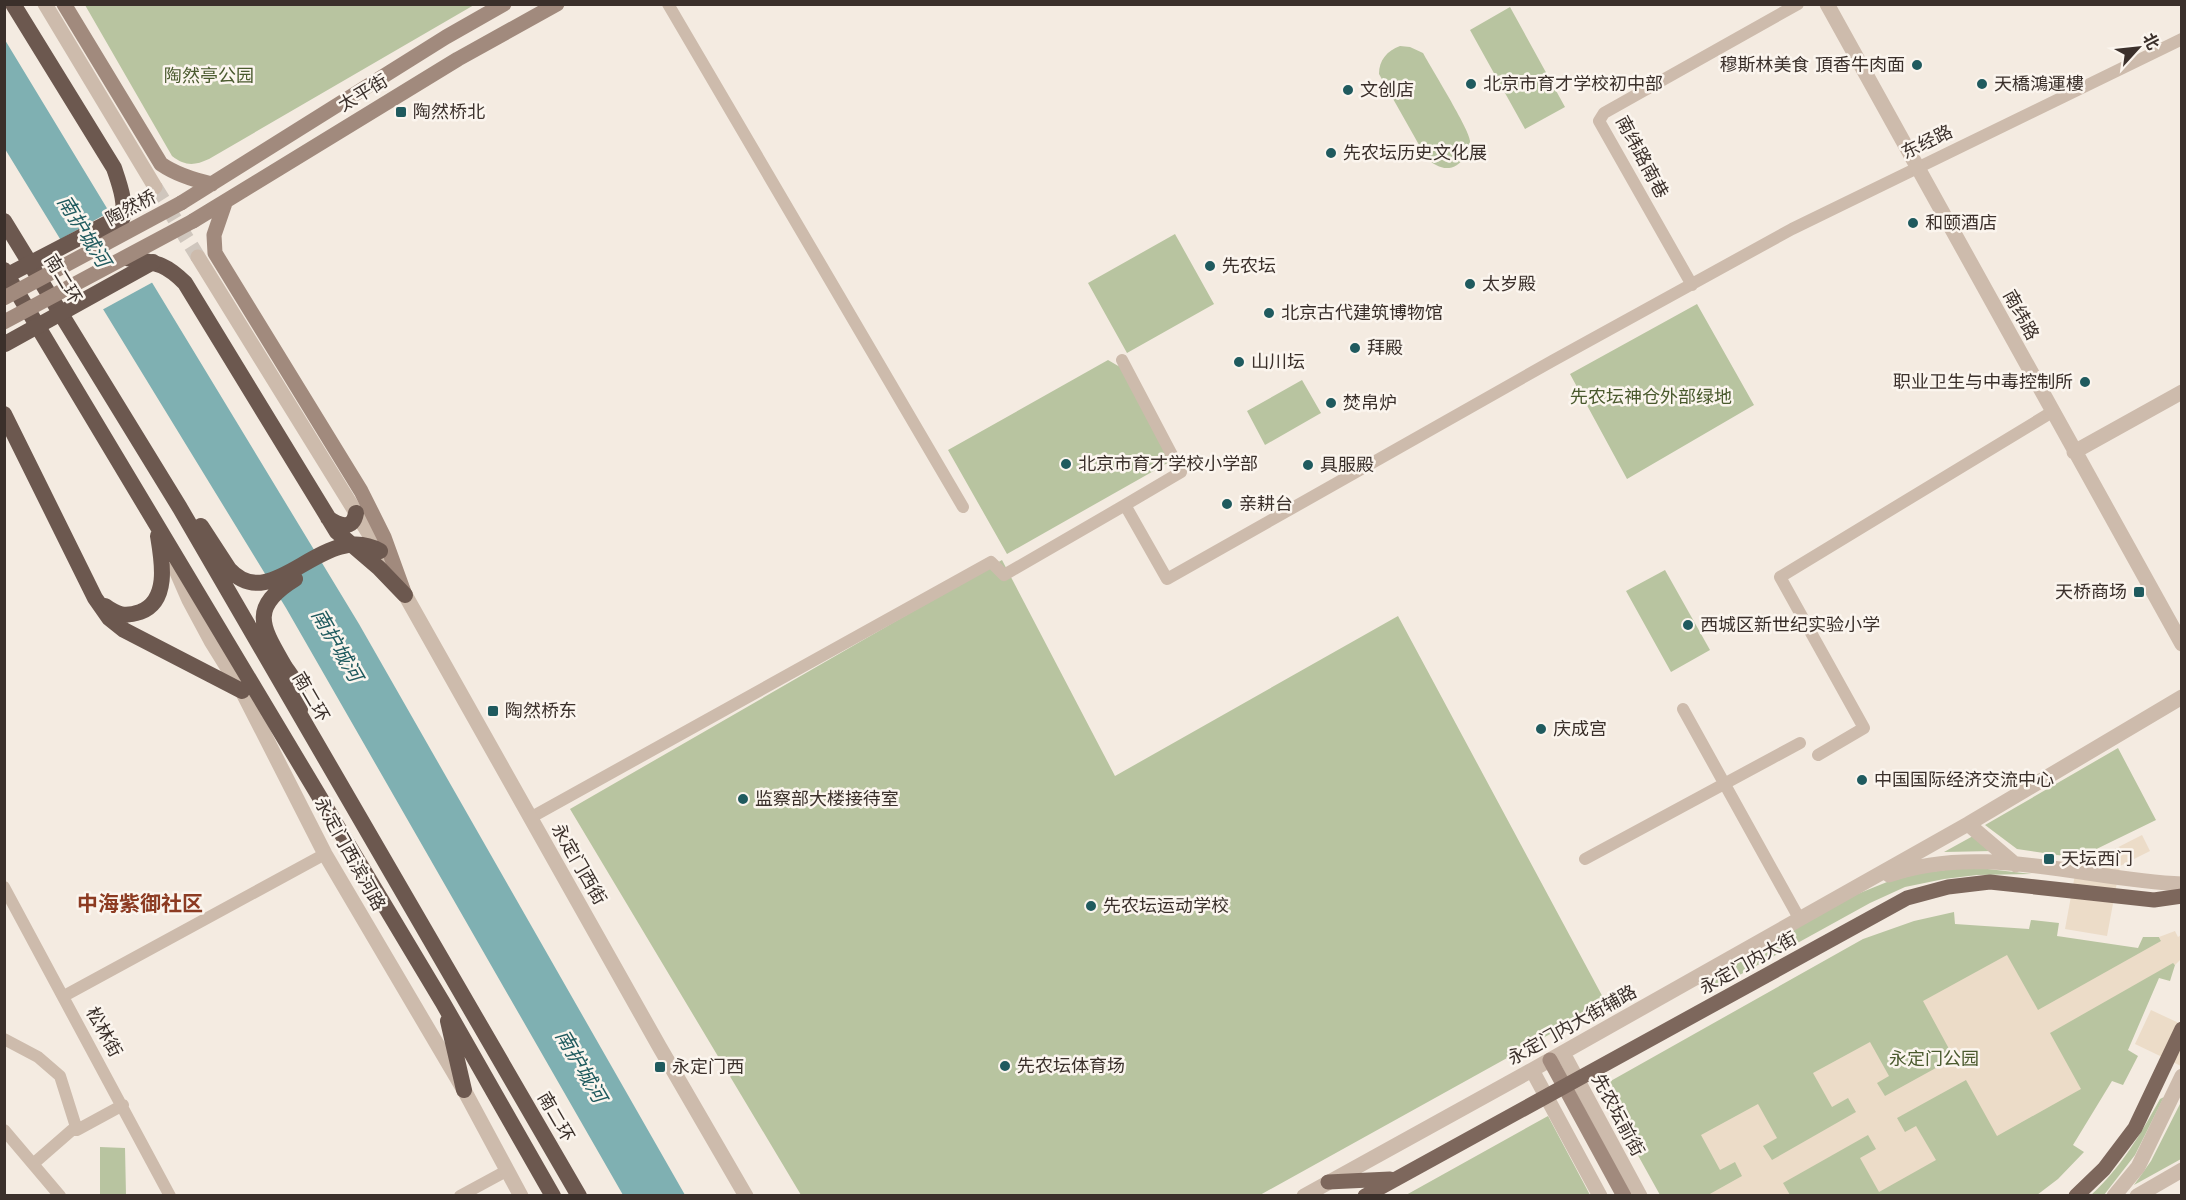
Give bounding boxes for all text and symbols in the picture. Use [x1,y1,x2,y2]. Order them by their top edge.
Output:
north arrow [2108,18,2168,78]
text: 北 [2137,29,2165,54]
place label: 穆斯林美食 頂香牛肉面 [1720,52,1905,78]
marker: 穆斯林美食 頂香牛肉面 [1910,58,1924,72]
park label: 陶然亭公园 [164,63,254,89]
street label: 太平街 [333,68,393,118]
place label: 北京市育才学校初中部 [1483,71,1663,97]
place label: 天橋鴻運樓 [1994,71,2084,97]
place label: 文创店 [1360,77,1414,103]
marker: 北京市育才学校初中部 [1464,77,1478,91]
marker: 天橋鴻運樓 [1975,77,1989,91]
marker: 文创店 [1341,83,1355,97]
place label: 陶然桥北 [413,99,485,125]
marker: 陶然桥北 [394,105,408,119]
street label: 南纬路南巷 [1609,111,1675,203]
street label: 东经路 [1897,118,1957,166]
place label: 先农坛历史文化展 [1343,140,1487,166]
marker: 先农坛历史文化展 [1324,146,1338,160]
street label: 陶然桥 [101,184,161,232]
water label: 南护城河 [50,190,119,276]
place label: 和颐酒店 [1925,210,1997,236]
marker: 和颐酒店 [1906,216,1920,230]
street label: 南二环 [38,249,88,309]
place label: 先农坛 [1222,253,1276,279]
marker: 先农坛 [1203,259,1217,273]
place label: 太岁殿 [1482,271,1536,297]
marker: 太岁殿 [1463,277,1477,291]
street label: 南纬路 [1997,285,2045,345]
place label: 北京古代建筑博物馆 [1281,300,1443,326]
marker: 北京古代建筑博物馆 [1262,306,1276,320]
place label: 拜殿 [1367,335,1403,361]
marker: 拜殿 [1348,341,1362,355]
place label: 山川坛 [1251,349,1305,375]
marker: 山川坛 [1232,355,1246,369]
place label: 职业卫生与中毒控制所 [1893,369,2073,395]
marker: 职业卫生与中毒控制所 [2078,375,2092,389]
park label: 先农坛神仓外部绿地 [1570,384,1732,410]
place label: 焚帛炉 [1343,390,1397,416]
marker: 焚帛炉 [1324,396,1338,410]
place label: 北京市育才学校小学部 [1078,451,1258,477]
place label: 具服殿 [1320,452,1374,478]
marker: 北京市育才学校小学部 [1059,457,1073,471]
marker: 具服殿 [1301,458,1315,472]
place label: 亲耕台 [1239,491,1293,517]
marker: 亲耕台 [1220,497,1234,511]
place label: 天桥商场 [2055,579,2127,605]
marker: 天桥商场 [2132,585,2146,599]
water label: 南护城河 [304,603,371,691]
place label: 西城区新世纪实验小学 [1700,612,1880,638]
marker: 西城区新世纪实验小学 [1681,618,1695,632]
street label: 南二环 [286,667,336,727]
place label: 陶然桥东 [505,698,577,724]
marker: 陶然桥东 [486,704,500,718]
place label: 庆成宫 [1553,716,1607,742]
marker: 庆成宫 [1534,722,1548,736]
place label: 中国国际经济交流中心 [1874,767,2054,793]
marker: 中国国际经济交流中心 [1855,773,1869,787]
place label: 监察部大楼接待室 [755,786,899,812]
marker: 监察部大楼接待室 [736,792,750,806]
street label: 永定门西滨河路 [308,793,392,915]
street label: 永定门西街 [545,819,613,909]
place label: 天坛西门 [2061,846,2133,872]
marker: 天坛西门 [2042,852,2056,866]
district label: 中海紫御社区 [77,889,203,919]
place label: 先农坛运动学校 [1103,893,1229,919]
marker: 先农坛运动学校 [1084,899,1098,913]
street label: 永定门内大街 [1694,925,1802,1001]
street label: 永定门内大街辅路 [1503,979,1641,1071]
street label: 松林街 [80,1002,128,1062]
water label: 南护城河 [548,1024,615,1112]
park label: 永定门公园 [1889,1046,1979,1072]
place label: 先农坛体育场 [1017,1053,1125,1079]
place label: 永定门西 [672,1054,744,1080]
marker: 先农坛体育场 [998,1059,1012,1073]
marker: 永定门西 [653,1060,667,1074]
street label: 先农坛前街 [1585,1069,1651,1161]
street label: 南二环 [531,1087,581,1147]

